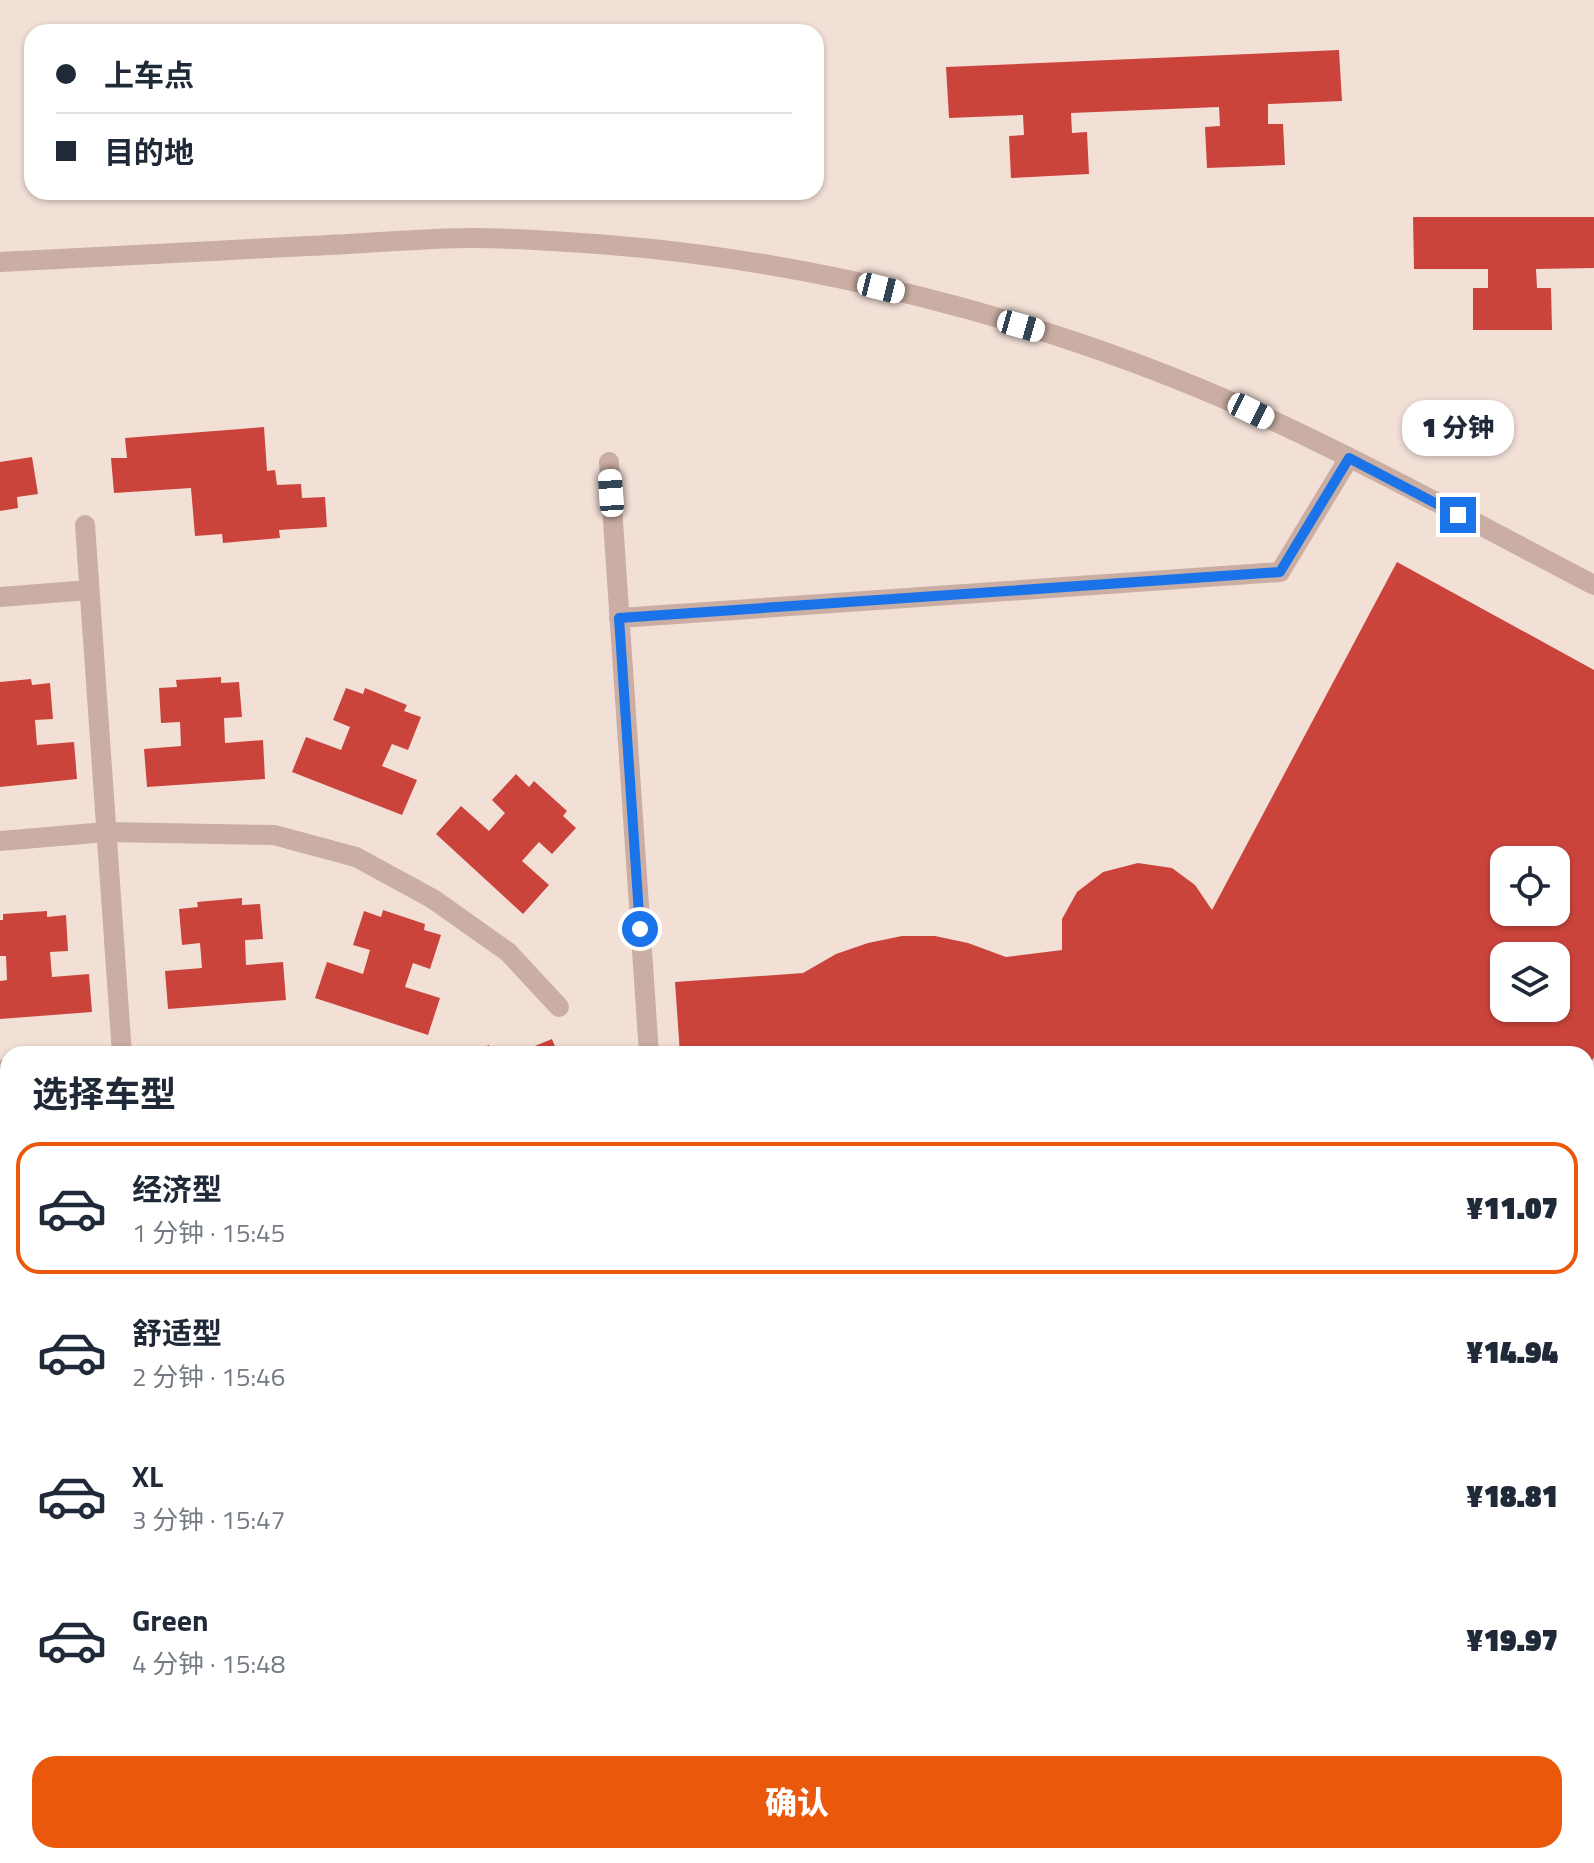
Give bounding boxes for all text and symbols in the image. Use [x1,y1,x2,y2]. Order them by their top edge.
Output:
text: 上车点 [104,52,194,98]
text: 目的地 [104,129,194,175]
car [855,271,907,305]
car [995,308,1047,344]
car [1224,390,1278,432]
callout: 1 分钟 [1402,399,1514,455]
text: 1 分钟 [1422,408,1494,447]
car [597,468,625,518]
route end [1440,497,1476,533]
map controls [1490,846,1570,1022]
button: locate [1490,846,1570,926]
route start [622,911,658,947]
button: layers [1490,942,1570,1022]
text: 选择车型 [32,1066,176,1121]
text: 经济型 [132,1166,222,1212]
icon: car [36,1172,108,1244]
text: ¥11.07 [1466,1185,1558,1231]
text: 1 分钟 · 15:45 [132,1213,285,1252]
text: 舒适型 [132,1310,222,1356]
icon: car [36,1316,108,1388]
text: ¥14.94 [1466,1329,1558,1375]
text: 2 分钟 · 15:46 [132,1357,285,1396]
text: XL [132,1453,163,1499]
icon: car [36,1460,108,1532]
text: ¥18.81 [1466,1473,1558,1519]
text: 3 分钟 · 15:47 [132,1500,285,1539]
text: Green [132,1597,209,1643]
icon: car [36,1604,108,1676]
text: ¥19.97 [1466,1617,1558,1663]
text: 4 分钟 · 15:48 [132,1644,285,1683]
button: 确认 [32,1756,1562,1848]

